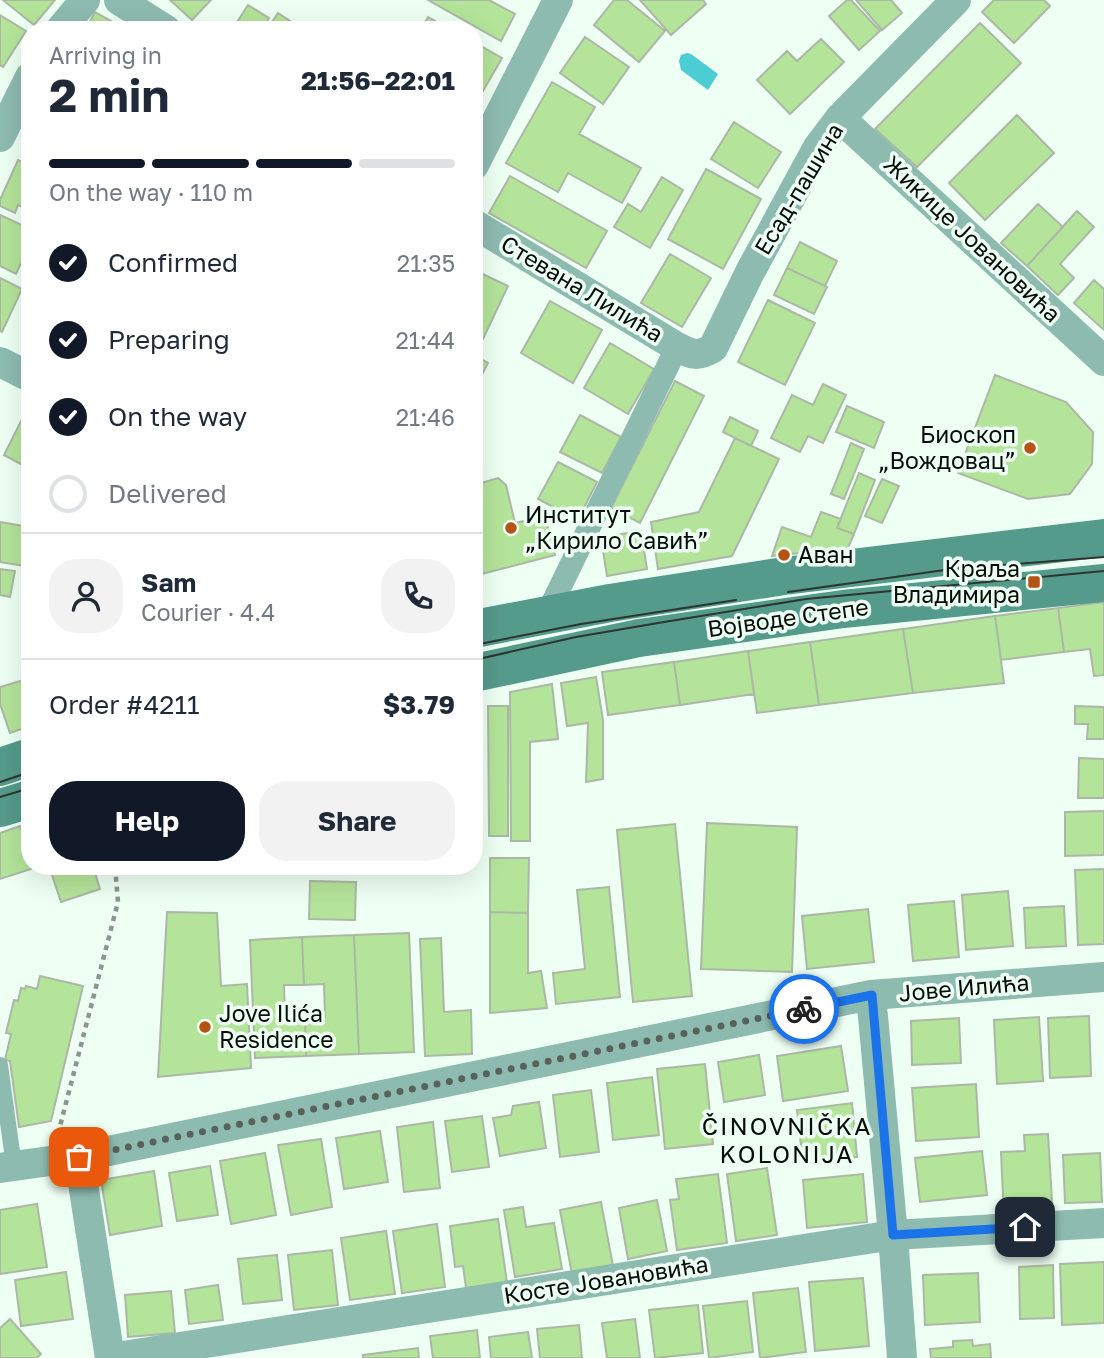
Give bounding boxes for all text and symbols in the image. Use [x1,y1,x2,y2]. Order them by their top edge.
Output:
text: Arriving in [49,41,162,69]
text: 21:56–22:01 [301,65,455,96]
text: 2 min [49,67,169,122]
street label: Есад-пашина [748,118,848,259]
street label: Жикице Јовановића [879,149,1067,327]
text: On the way · 110 m [49,178,253,206]
street label: Стевана Лилића [496,229,669,348]
icon: check [49,244,87,282]
text: Confirmed [108,247,238,278]
text: 21:35 [397,249,455,277]
icon: check [49,321,87,359]
text: Preparing [108,324,230,355]
text: 21:44 [396,326,455,354]
icon: check [49,398,87,436]
text: On the way [108,401,247,432]
text: 21:46 [396,403,455,431]
place label: Биоскоп „Вождовац” [878,420,1016,474]
marker: Биоскоп „Вождовац” [1022,440,1038,456]
text: Delivered [108,478,227,509]
place label: Институт „Кирило Савић” [525,500,709,554]
marker: Институт „Кирило Савић” [503,520,519,536]
place label: Аван [798,540,853,568]
marker: Аван [776,547,792,563]
place label: Краља Владимира [893,554,1020,608]
button: person [49,559,123,633]
button: phone [381,559,455,633]
text: Sam [141,567,196,598]
marker: Краља Владимира [1026,574,1042,590]
street label: Војводе Степе [706,592,870,642]
text: Courier · 4.4 [141,598,275,626]
text: Order #4211 [49,689,200,720]
text: $3.79 [383,689,455,720]
button: Help [49,781,245,861]
button: Share [259,781,455,861]
street label: Јове Илића [898,967,1030,1007]
courier [769,974,839,1044]
icon: bike [785,990,823,1028]
place label: Jove Ilića Residence [219,999,334,1053]
marker: Jove Ilića Residence [197,1019,213,1035]
district label: ČINOVNIČKA KOLONIJA [702,1111,872,1168]
pin [49,1127,109,1187]
icon: bag [60,1138,98,1176]
pin [995,1197,1055,1257]
icon: home [1006,1208,1044,1246]
street label: Косте Јовановића [502,1249,710,1309]

